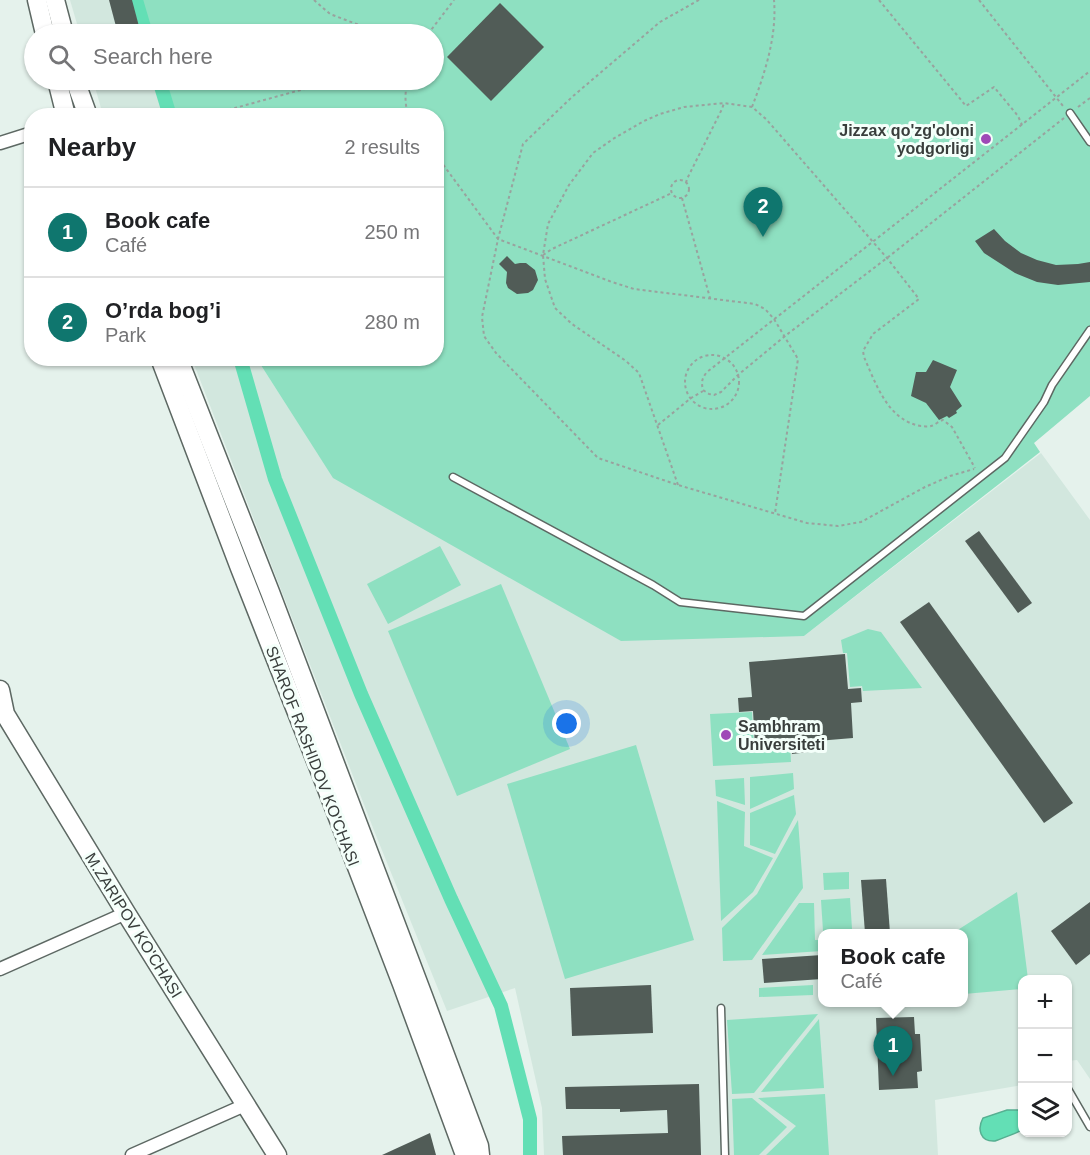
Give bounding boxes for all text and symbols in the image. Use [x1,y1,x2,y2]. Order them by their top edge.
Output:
search box [24,24,444,90]
icon: search [45,41,78,74]
text: Search here [93,44,213,69]
place label: Jizzax qo'zg'oloni yodgorligi [839,122,974,157]
text: Nearby [48,132,136,162]
marker: Jizzax qo'zg'oloni yodgorligi [979,132,993,146]
text: 2 results [344,136,420,158]
pin: 2 [744,188,783,237]
text: Book cafe [105,208,210,233]
text: 1 [62,221,73,243]
text: 250 m [364,221,420,243]
text: Café [105,234,147,256]
text: O’rda bog’i [105,298,221,323]
text: 2 [62,311,73,333]
text: 280 m [364,311,420,333]
text: Park [105,324,146,346]
street label: SHAROF RASHIDOV KO'CHASI [263,644,362,869]
your location [552,709,581,738]
place label: Sambhram Universiteti [738,718,825,753]
marker: Sambhram Universiteti [719,728,733,742]
street label: M.ZARIPOV KO'CHASI [82,850,185,1001]
popup [818,929,968,1007]
text: Book cafe [840,944,946,969]
text: Café [840,970,883,992]
map controls [1018,975,1072,1137]
button: + [1018,975,1072,1029]
pin: 1 [874,1026,912,1076]
button: − [1018,1029,1072,1083]
button: layers [1018,1083,1072,1137]

